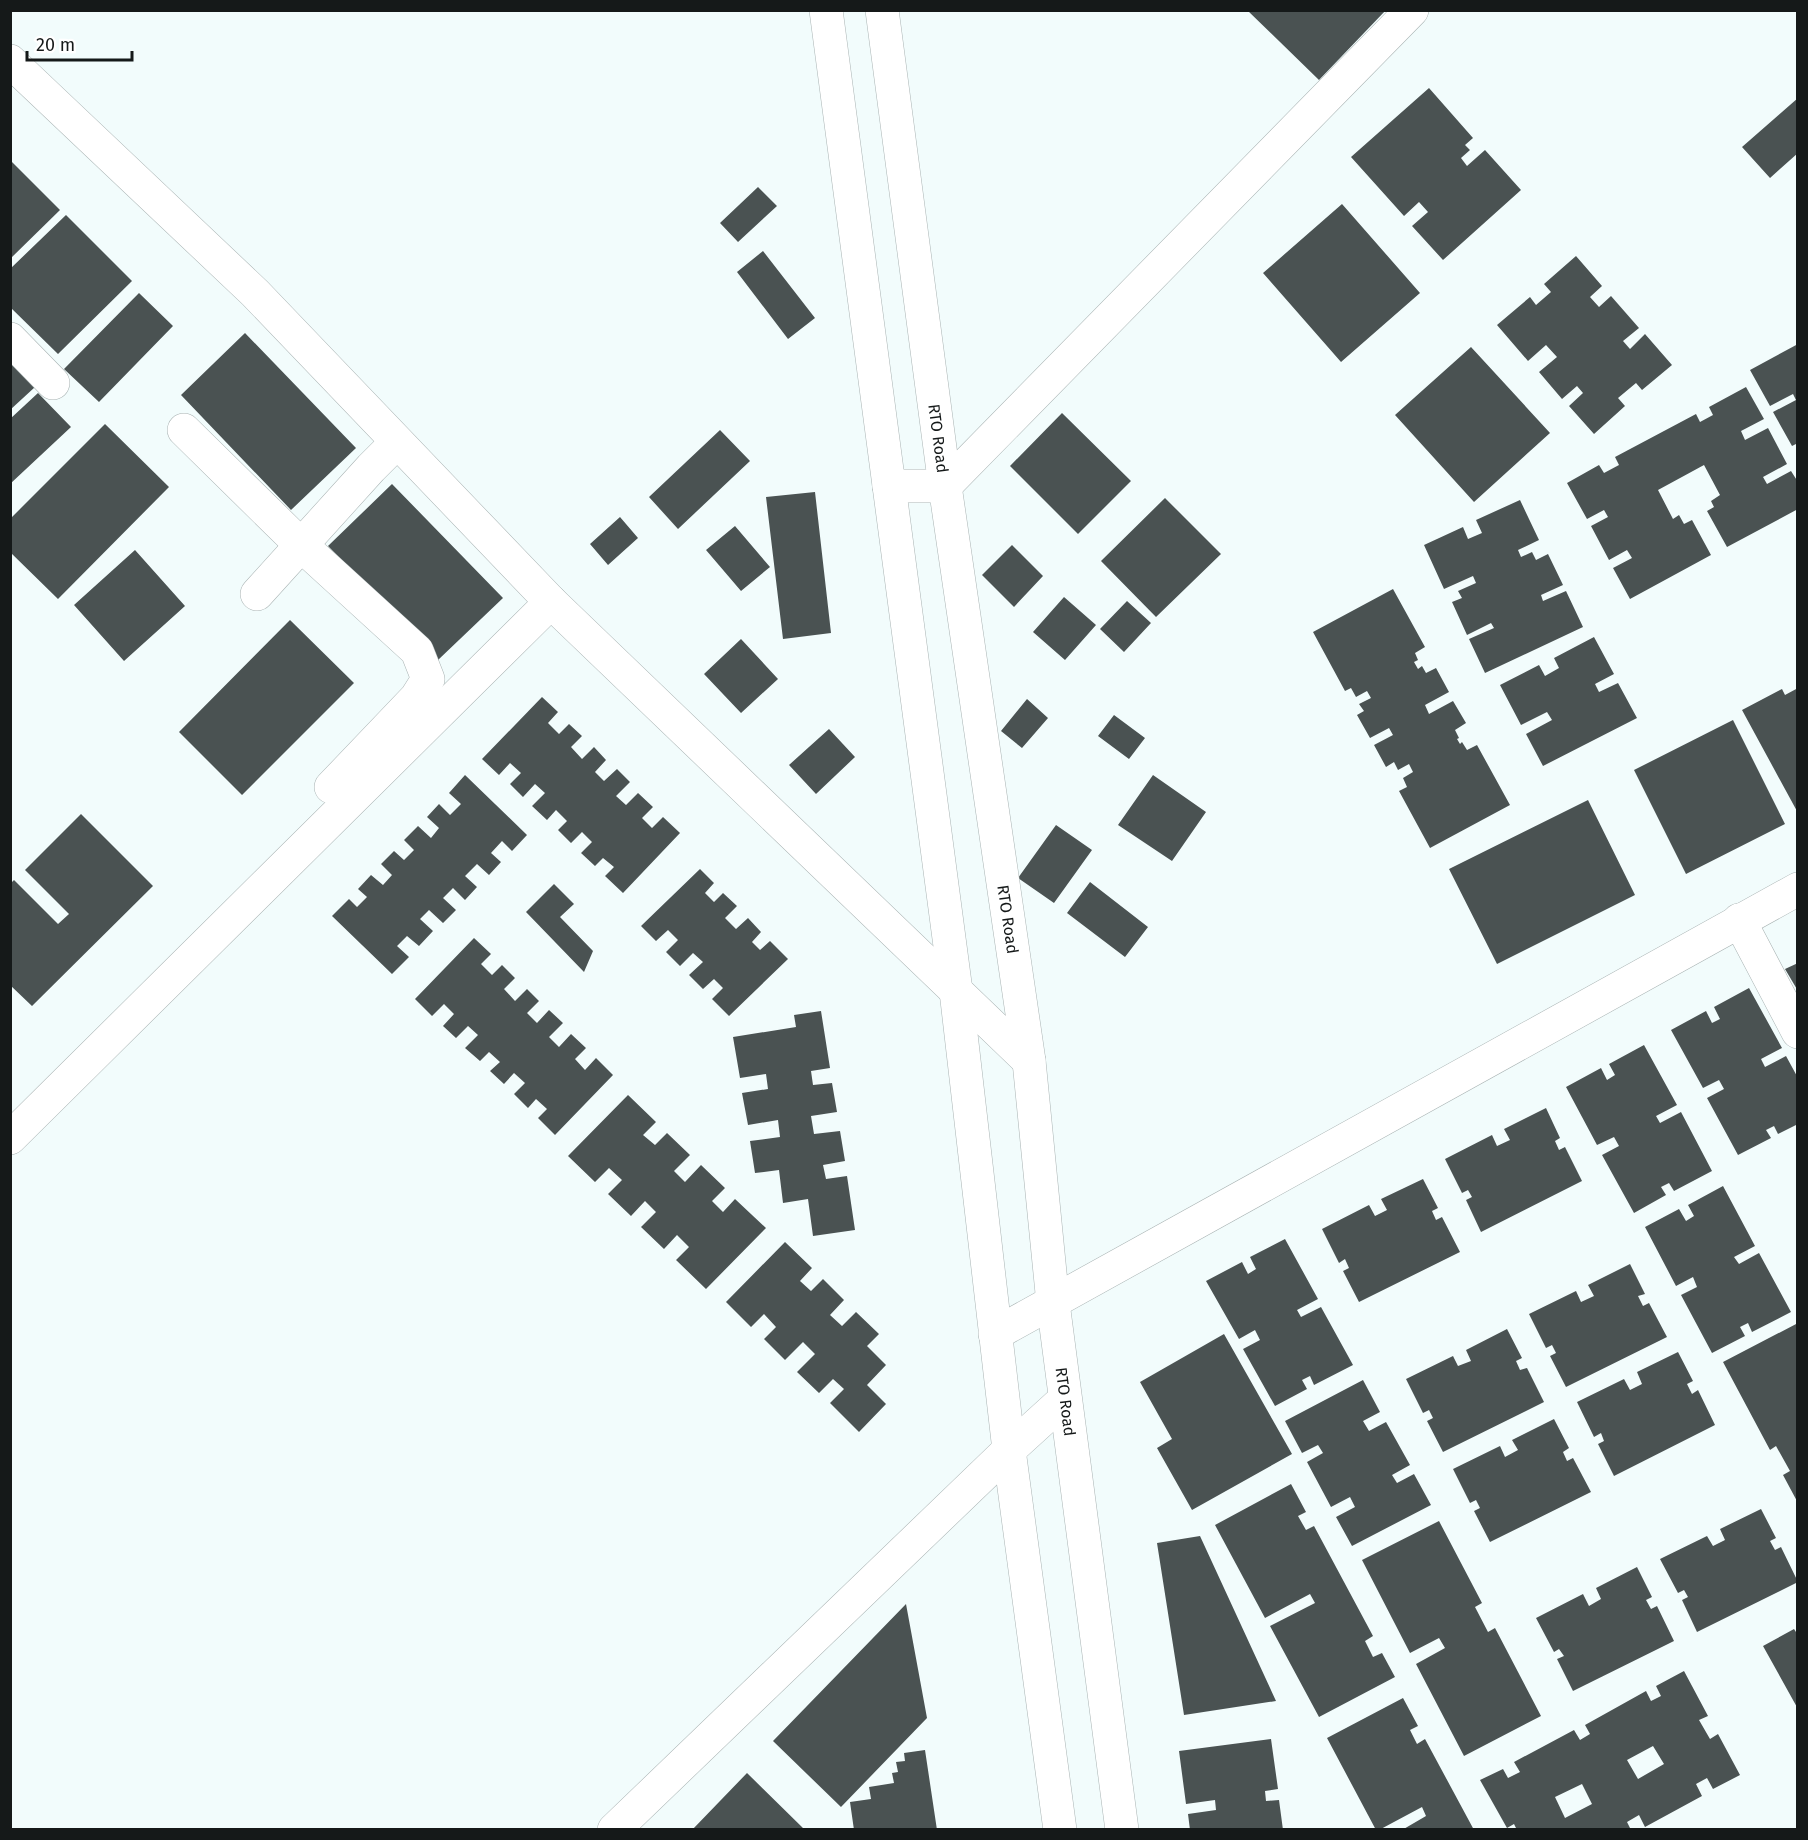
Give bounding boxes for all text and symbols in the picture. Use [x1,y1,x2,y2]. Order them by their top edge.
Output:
scale bar [27,24,132,62]
text: 20 m [36,34,75,56]
street label: RTO Road [925,403,953,474]
street label: RTO Road [994,884,1023,955]
street label: RTO Road [1052,1366,1080,1437]

